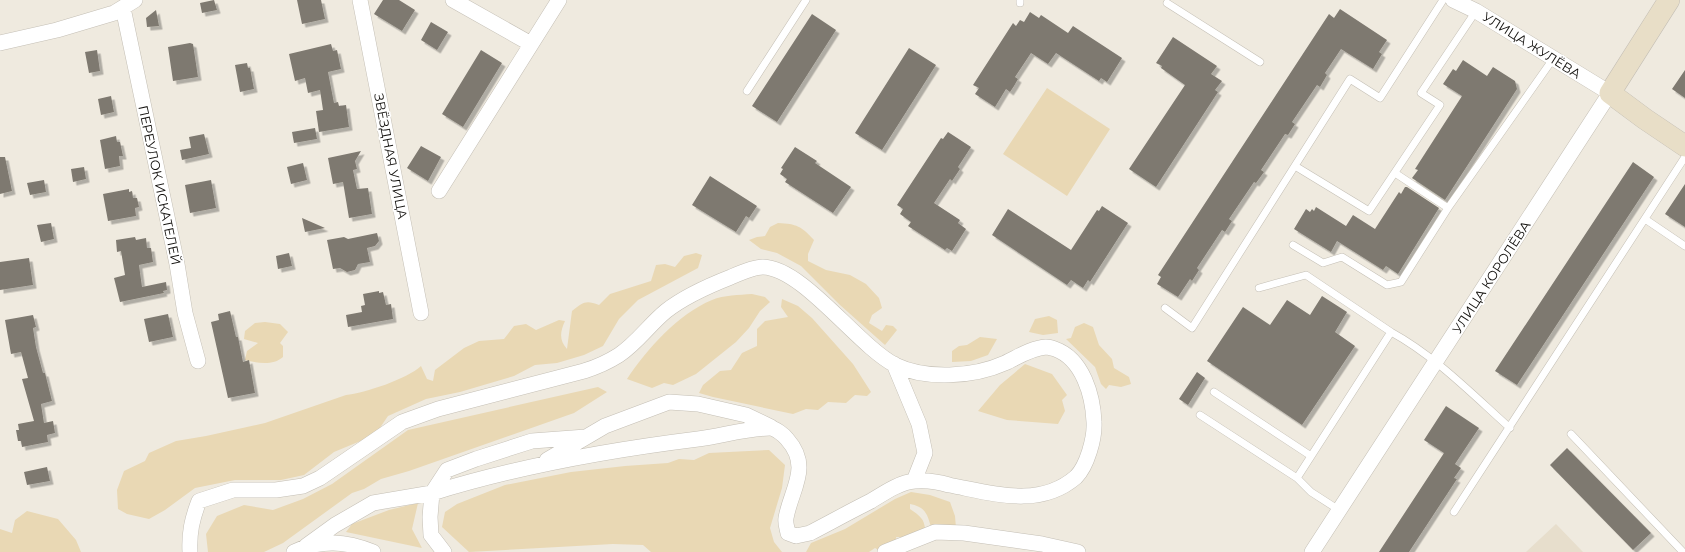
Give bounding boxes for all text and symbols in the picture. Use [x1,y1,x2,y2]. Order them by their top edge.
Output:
street label: УЛИЦА ЖУЛЁВА [1480,8,1584,82]
street label: ЗВЁЗДНАЯ УЛИЦА [371,92,411,221]
street label: ПЕРЕУЛОК ИСКАТЕЛЕЙ [135,104,185,266]
street label: УЛИЦА КОРОЛЁВА [1449,217,1534,336]

